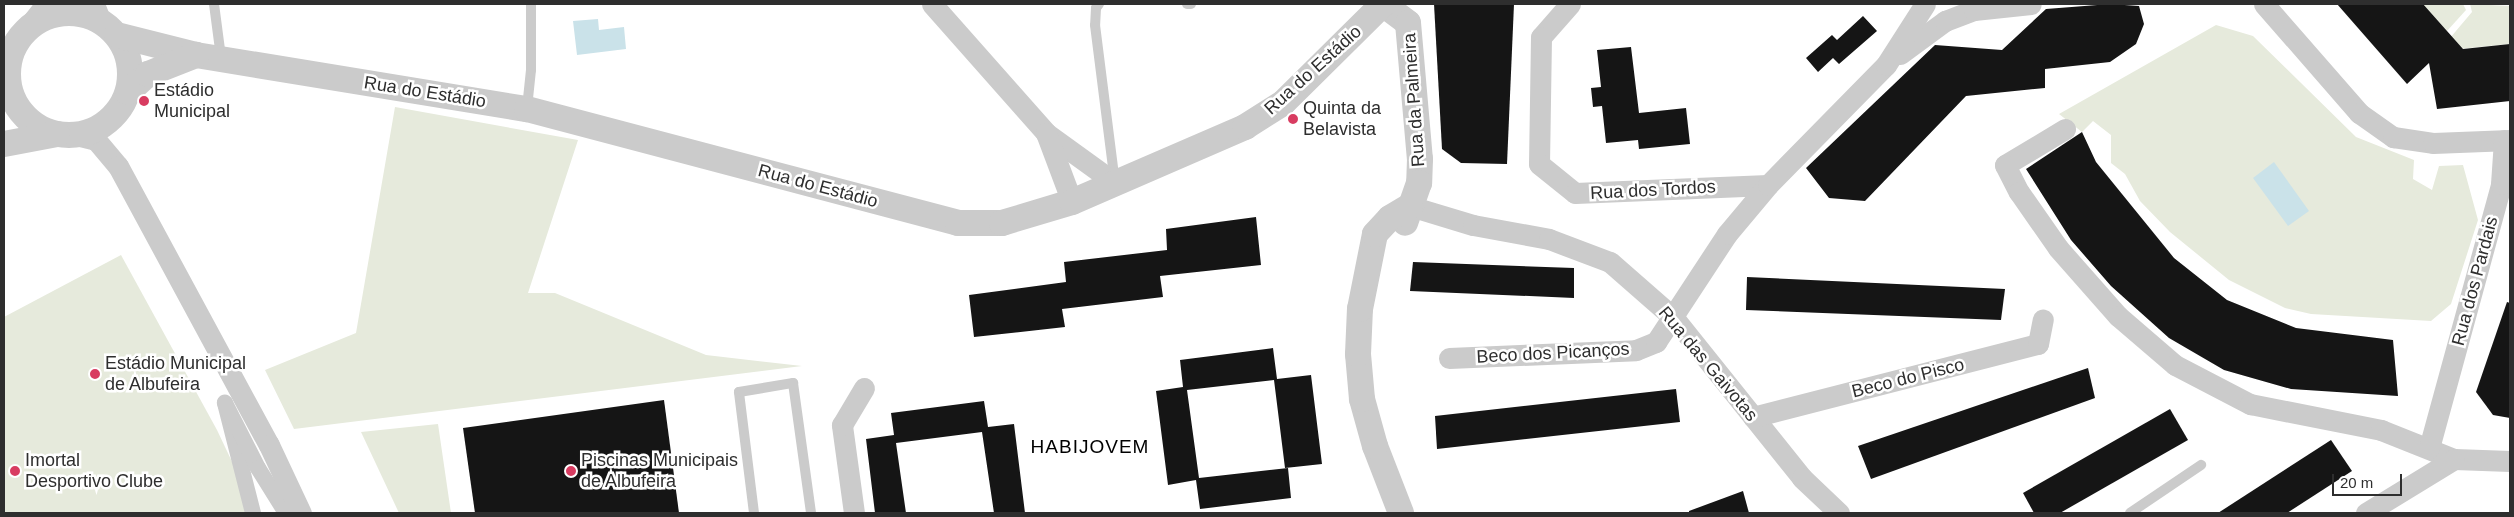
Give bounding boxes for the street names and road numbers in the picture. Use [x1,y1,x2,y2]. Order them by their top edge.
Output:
street label: Rua do Estádio [1260,21,1366,119]
street label: Rua da Palmeira [1399,32,1429,168]
street label: Rua do Estádio [363,72,487,112]
street label: Rua do Estádio [756,160,880,212]
street label: Rua dos Tordos [1589,176,1717,204]
street label: Rua dos Pardais [2447,214,2503,348]
street label: Rua das Gaivotas [1654,302,1762,426]
street label: Beco dos Picanços [1476,338,1630,368]
street label: Beco do Pisco [1850,354,1966,402]

